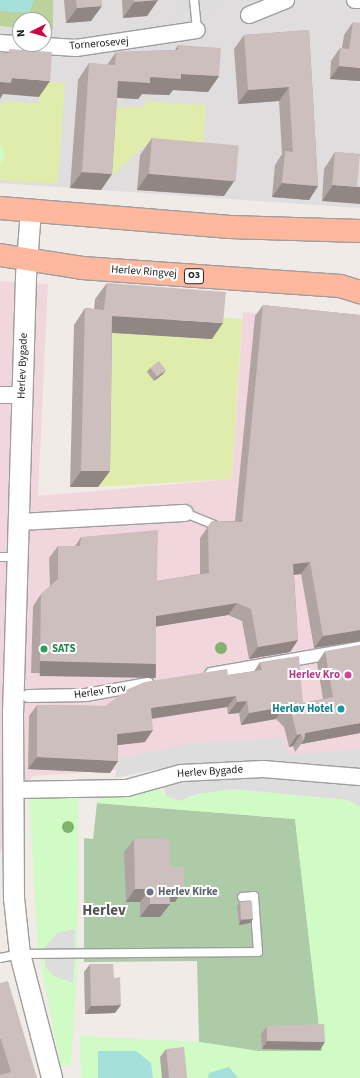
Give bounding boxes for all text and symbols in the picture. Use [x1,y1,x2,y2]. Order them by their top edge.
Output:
north arrow [12,12,52,52]
text: N [13,29,28,38]
street label: Tornerosevej [69,35,129,53]
street label: Herlev Ringvej [111,263,177,281]
road number: O3 [183,268,205,284]
street label: Herlev Bygade [15,333,31,399]
place label: SATS [52,642,76,656]
marker: SATS [39,644,49,654]
place label: Herlev Kro [289,668,340,682]
marker: Herlev Kro [343,670,353,680]
street label: Herlev Torv [73,682,127,702]
place label: Herløv Hotel [272,702,333,716]
marker: Herløv Hotel [336,704,346,714]
street label: Herlev Bygade [177,763,243,781]
place label: Herlev Kirke [158,885,218,899]
marker: Herlev Kirke [145,887,155,897]
district label: Herlev [82,902,126,920]

